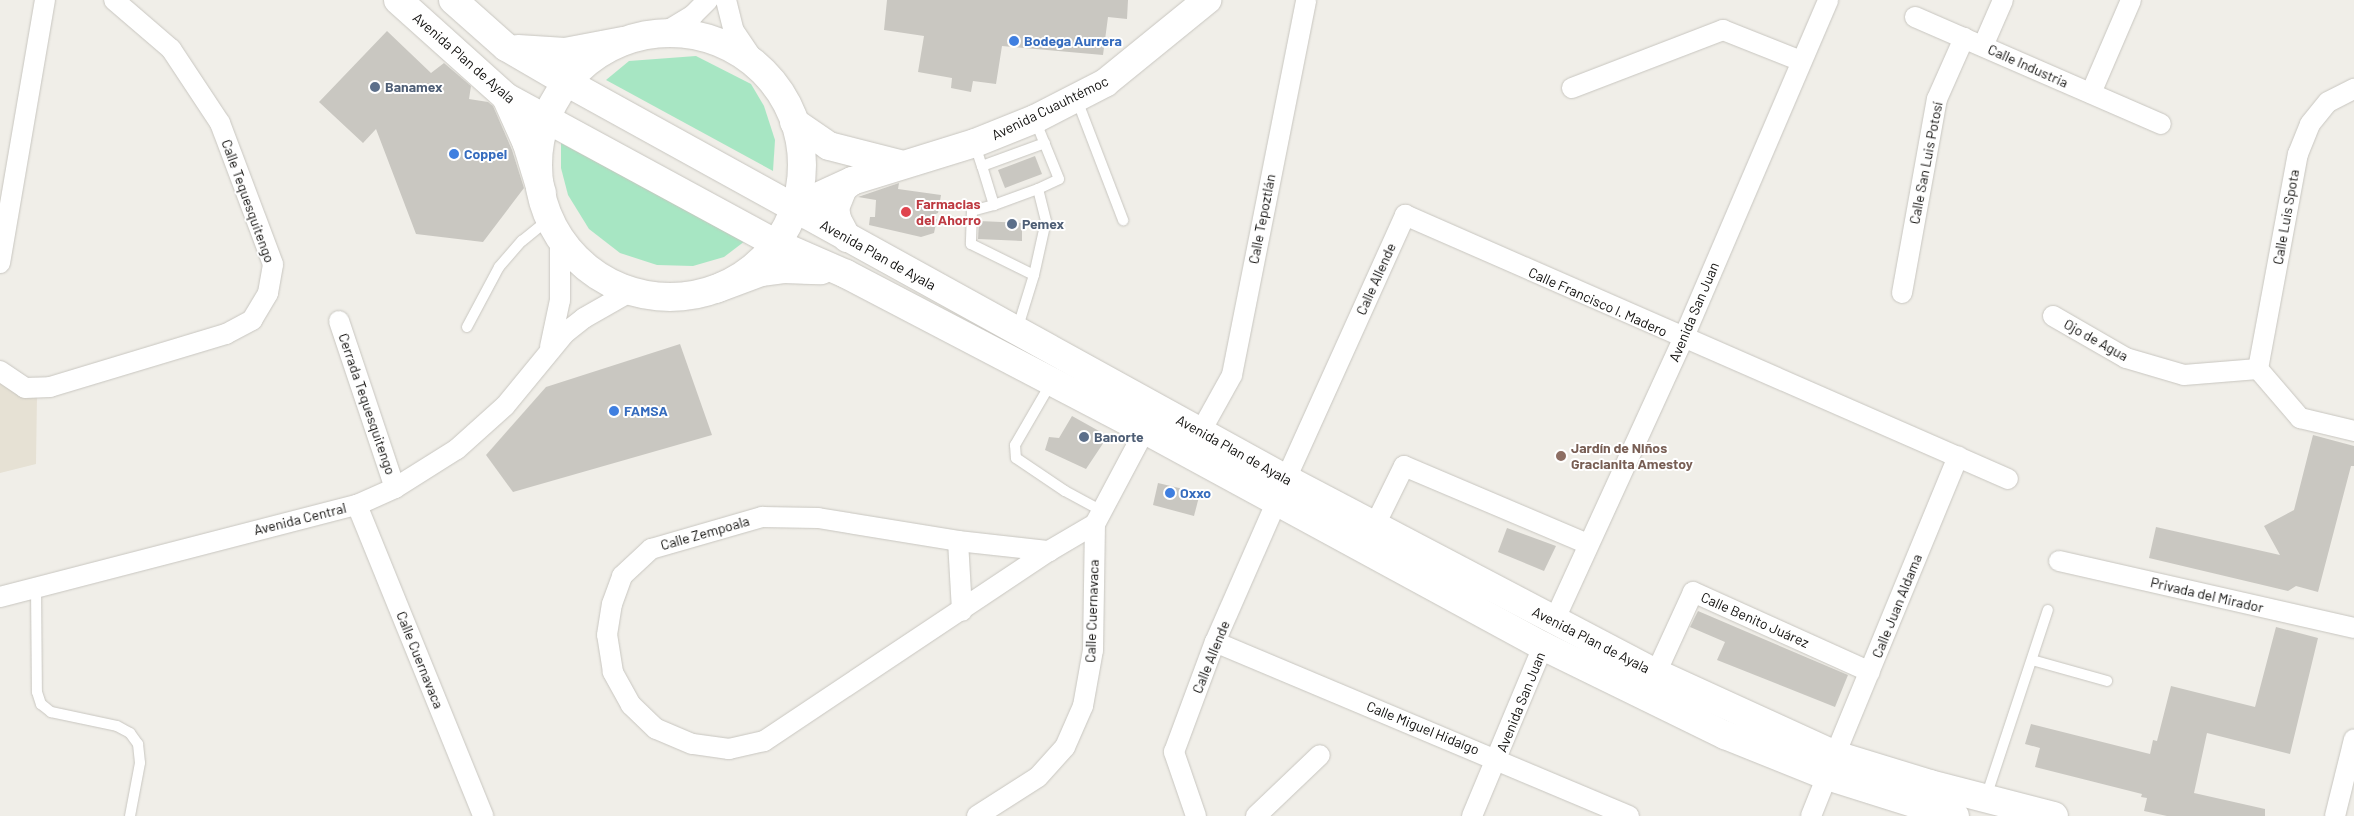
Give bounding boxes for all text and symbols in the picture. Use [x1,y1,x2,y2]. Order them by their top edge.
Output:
street label: Avenida Plan de Ayala [410,9,518,107]
place label: Bodega Aurrera [1024,33,1122,49]
marker: Bodega Aurrera [1008,35,1020,47]
street label: Calle Industria [1985,41,2071,91]
street label: Avenida Cuauhtémoc [989,72,1111,144]
place label: Banamex [385,79,443,95]
marker: Banamex [369,81,381,93]
street label: Calle San Luis Potosí [1906,100,1946,226]
street label: Calle Tequesquitengo [218,137,278,265]
place label: Coppel [464,146,507,162]
marker: Coppel [448,148,460,160]
street label: Calle Luis Spota [2269,168,2303,266]
street label: Calle Tepoztlán [1245,173,1279,265]
place label: Farmacias del Ahorro [916,196,981,228]
marker: Farmacias del Ahorro [900,206,912,218]
street label: Avenida Plan de Ayala [817,216,939,294]
place label: Pemex [1022,216,1064,232]
marker: Pemex [1006,218,1018,230]
street label: Calle Allende [1353,240,1399,318]
street label: Avenida San Juan [1665,260,1723,364]
street label: Calle Francisco I. Madero [1526,264,1670,340]
street label: Ojo de Agua [2061,315,2131,365]
street label: Cerrada Tequesquitengo [335,331,399,477]
place label: FAMSA [624,403,668,419]
marker: FAMSA [608,405,620,417]
street label: Avenida Plan de Ayala [1173,411,1295,489]
place label: Banorte [1094,429,1144,445]
marker: Banorte [1078,431,1090,443]
place label: Jardín de Niños Gracianita Amestoy [1571,440,1693,472]
marker: Jardín de Niños Gracianita Amestoy [1555,450,1567,462]
place label: Oxxo [1180,485,1211,501]
marker: Oxxo [1164,487,1176,499]
street label: Avenida Central [252,499,348,539]
street label: Calle Zempoala [659,512,751,554]
street label: Calle Juan Aldama [1868,552,1926,660]
street label: Calle Cuernavaca [1082,559,1102,663]
street label: Privada del Mirador [2149,574,2265,616]
street label: Calle Benito Juárez [1698,589,1812,651]
street label: Avenida Plan de Ayala [1529,603,1653,677]
street label: Calle Cuernavaca [393,609,447,711]
street label: Calle Allende [1189,618,1233,696]
street label: Avenida San Juan [1493,649,1549,755]
street label: Calle Miguel Hidalgo [1364,698,1482,758]

